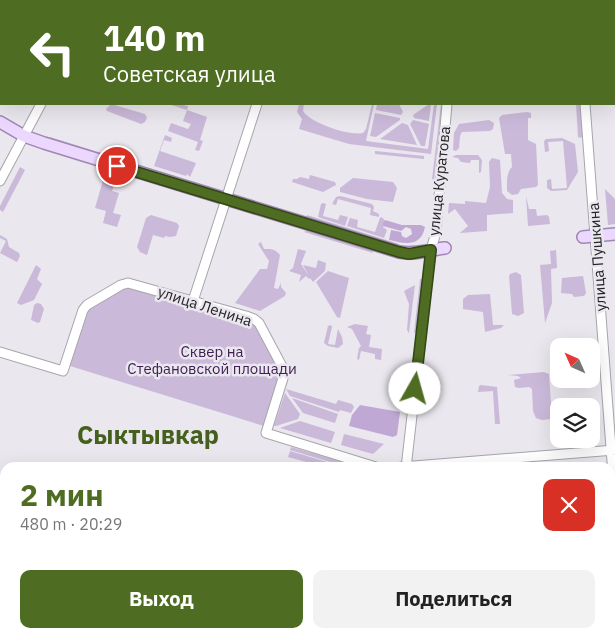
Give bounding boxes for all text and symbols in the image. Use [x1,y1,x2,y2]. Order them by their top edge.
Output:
text: 140 m [103,15,206,61]
icon: left [20,20,85,85]
text: Советская улица [103,59,276,88]
street label: улица Куратова [424,125,454,237]
pin [96,145,138,187]
icon: arrive [103,152,131,180]
street label: улица Пушкина [584,202,610,312]
street label: улица Ленина [155,282,255,330]
north arrow [550,338,600,388]
map controls [550,338,600,448]
park label: Сквер на Стефановской площади [127,342,297,378]
position arrow [388,362,440,414]
button: layers [550,398,600,448]
district label: Сыктывкар [77,418,219,451]
text: 2 мин [20,475,104,514]
button: close [543,479,595,531]
text: 480 m · 20:29 [20,514,122,534]
button: Выход [20,570,303,628]
button: Поделиться [313,570,595,628]

